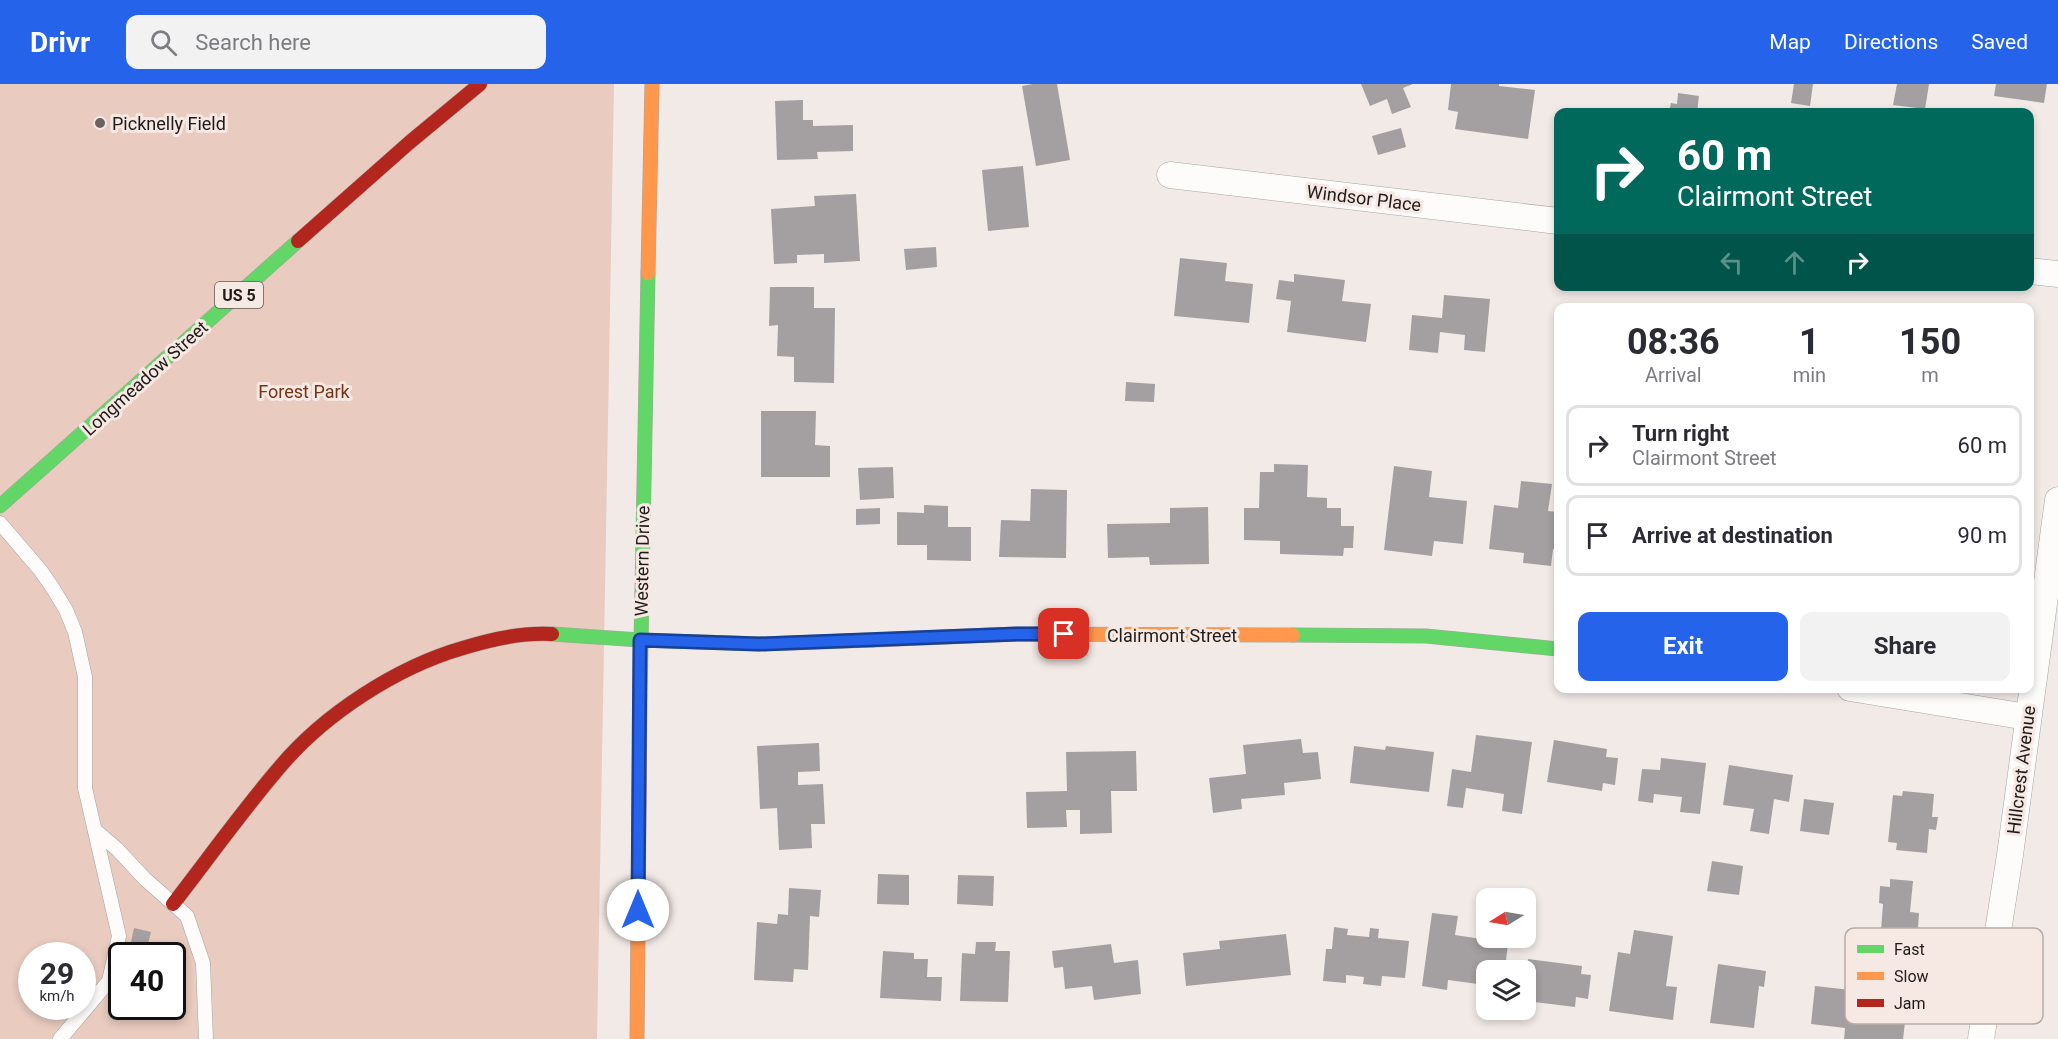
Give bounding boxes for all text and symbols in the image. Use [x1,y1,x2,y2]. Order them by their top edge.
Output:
search box [126,15,546,69]
text: Drivr [30,26,90,59]
icon: search [147,26,180,59]
text: Search here [195,30,311,55]
text: Map [1769,30,1811,54]
text: Directions [1844,30,1938,54]
text: Saved [1971,30,2028,54]
place label: Picknelly Field [112,113,226,134]
marker: Picknelly Field [93,116,107,130]
text: 60 m [1677,131,1772,180]
icon: right [1578,132,1656,210]
street label: Windsor Place [1306,181,1422,215]
text: Clairmont Street [1677,181,1872,213]
icon: left [1715,246,1748,279]
icon: ahead [1778,246,1811,279]
icon: right [1841,246,1874,279]
road number: US 5 [215,282,263,308]
street label: Longmeadow Street [78,316,212,440]
text: 08:36 [1627,321,1720,363]
text: 1 [1799,321,1820,363]
text: 150 [1899,321,1961,363]
text: Arrival [1645,363,1702,387]
text: min [1793,363,1826,387]
text: m [1921,363,1939,387]
park label: Forest Park [258,381,351,402]
text: Turn right [1632,421,1729,446]
icon: right [1581,429,1614,462]
text: 60 m [1958,433,2007,458]
text: Clairmont Street [1632,446,1777,470]
street label: Western Drive [631,505,653,617]
icon: arrive [1581,519,1614,552]
text: Arrive at destination [1632,523,1833,548]
text: 90 m [1958,523,2007,548]
pin [1038,608,1089,659]
button: Exit [1578,612,1788,681]
button: Share [1800,612,2010,681]
icon: arrive [1047,617,1080,650]
street label: Clairmont Street [1107,625,1237,646]
street label: Hillcrest Avenue [2003,705,2039,835]
position arrow [606,878,670,942]
north arrow [1476,888,1536,948]
map controls [1476,888,1536,1020]
legend [1845,928,2043,1024]
text: Fast [1894,940,1925,959]
speed limit sign: 40 [108,942,186,1020]
text: 29 [40,956,74,991]
button: layers [1476,960,1536,1020]
text: Slow [1894,967,1929,986]
text: km/h [39,987,75,1005]
text: Jam [1894,994,1926,1013]

